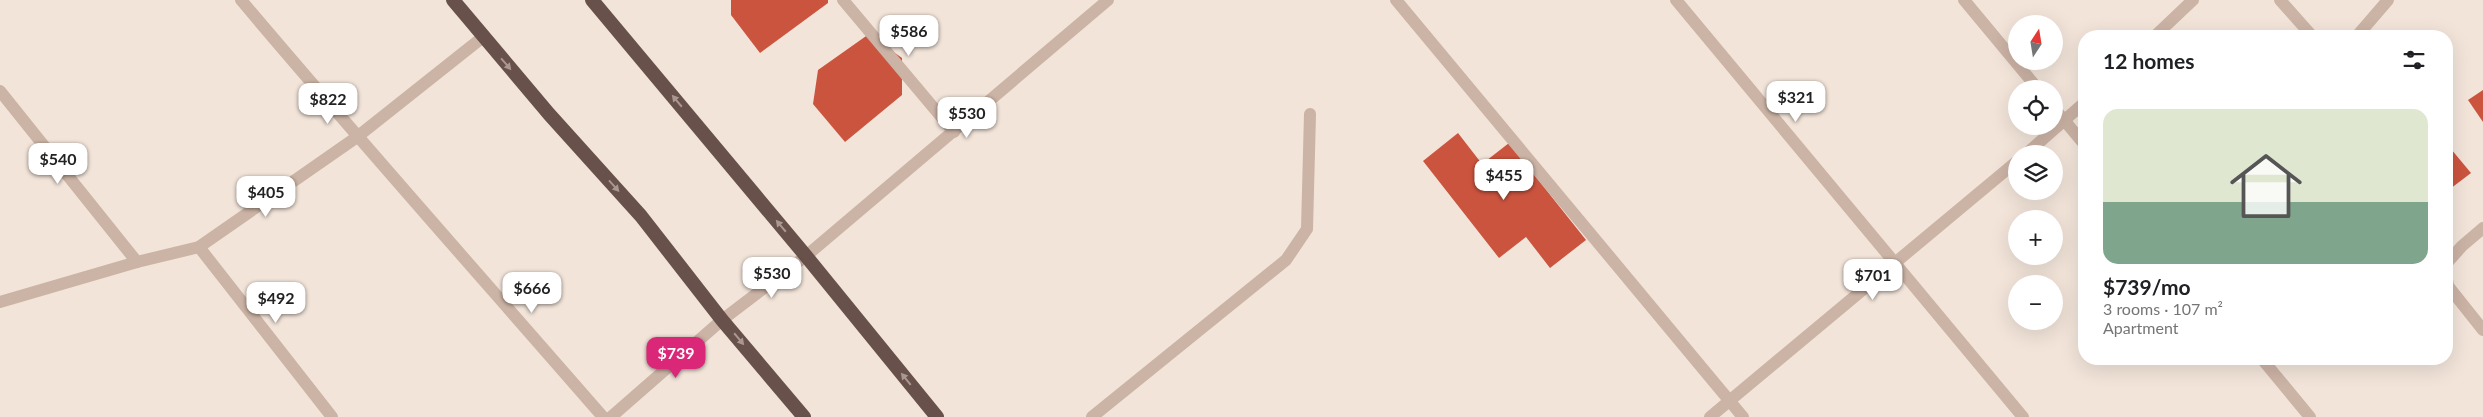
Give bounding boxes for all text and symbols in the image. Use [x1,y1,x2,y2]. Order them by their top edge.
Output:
pin: $586 [879,15,939,57]
north arrow [2008,15,2062,70]
map controls [2008,15,2063,330]
text: $586 [890,21,928,40]
icon: filters [2400,46,2428,74]
text: 12 homes [2103,48,2194,73]
one-way arrow [501,58,512,71]
pin: $321 [1766,80,1826,123]
button: locate [2008,80,2063,135]
pin: $822 [298,82,358,125]
text: $321 [1777,87,1815,106]
text: $822 [309,89,347,108]
one-way arrow [671,95,682,108]
pin: $530 [937,96,997,139]
text: $530 [948,103,986,122]
icon: home [2221,141,2311,231]
pin: $540 [28,142,88,185]
button: layers [2008,145,2063,200]
text: $540 [39,149,77,168]
pin: $455 [1474,158,1534,201]
text: $455 [1485,165,1523,184]
pin: $405 [236,176,296,218]
one-way arrow [608,180,620,192]
text: $405 [247,182,285,201]
button: + [2008,210,2063,265]
one-way arrow [776,220,787,232]
pin: $530 [742,256,802,299]
pin: $701 [1843,258,1903,301]
text: $530 [753,263,791,282]
text: $701 [1854,265,1892,284]
pin: $666 [502,272,562,314]
text: $739/mo [2103,274,2191,299]
button: − [2008,275,2063,330]
text: $666 [513,278,551,297]
pin: $492 [246,282,306,324]
text: $492 [257,288,295,307]
text: 3 rooms · 107 m² [2103,299,2223,318]
text: Apartment [2103,318,2178,337]
one-way arrow [733,333,744,346]
pin: $739 [646,336,706,379]
text: $739 [657,343,695,362]
one-way arrow [900,373,911,386]

